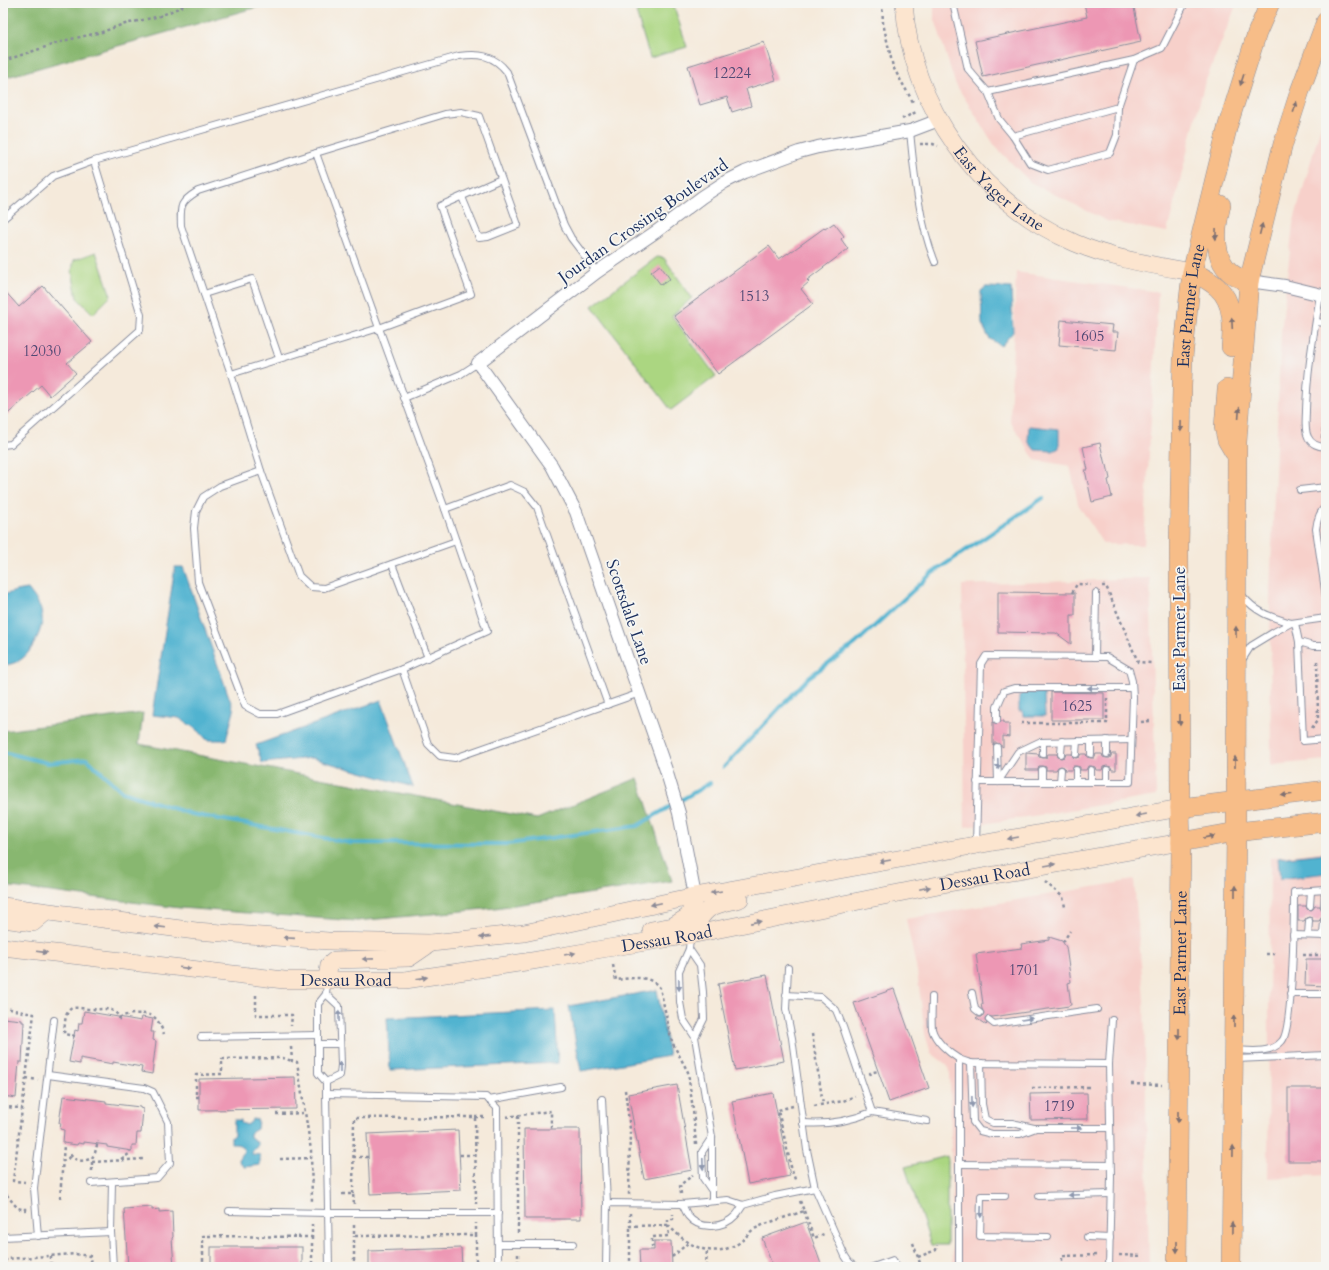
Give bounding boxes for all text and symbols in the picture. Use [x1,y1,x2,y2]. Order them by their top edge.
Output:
house number: 12224 [713,63,752,83]
one-way arrow [1239,74,1245,86]
one-way arrow [1292,100,1298,112]
street label: East Yager Lane [948,141,1049,236]
street label: Jourdan Crossing Boulevard [551,153,733,290]
one-way arrow [1258,223,1264,235]
one-way arrow [1213,228,1219,241]
street label: East Parmer Lane [1171,241,1210,368]
house number: 1513 [739,286,769,306]
one-way arrow [1229,316,1235,329]
house number: 1605 [1074,326,1104,346]
house number: 12030 [23,341,62,361]
one-way arrow [1235,407,1242,419]
one-way arrow [1178,420,1184,433]
street label: Scottsdale Lane [600,556,658,668]
street label: East Parmer Lane [1168,567,1191,691]
one-way arrow [1233,625,1239,638]
one-way arrow [1086,685,1099,691]
house number: 1625 [1062,696,1092,716]
one-way arrow [1177,714,1183,727]
one-way arrow [1232,755,1238,768]
one-way arrow [994,758,1001,770]
one-way arrow [1281,791,1293,798]
one-way arrow [1135,812,1147,818]
one-way arrow [1202,834,1215,840]
one-way arrow [1007,835,1019,841]
street label: Dessau Road [938,857,1032,896]
one-way arrow [879,858,891,864]
one-way arrow [1044,862,1057,868]
one-way arrow [1232,884,1238,897]
one-way arrow [919,885,931,891]
one-way arrow [710,889,722,895]
street label: East Parmer Lane [1168,890,1192,1016]
one-way arrow [650,902,663,908]
street label: Dessau Road [620,919,714,957]
one-way arrow [750,919,762,925]
one-way arrow [154,924,166,930]
one-way arrow [479,934,491,940]
one-way arrow [283,935,295,942]
one-way arrow [36,949,48,955]
one-way arrow [564,951,576,957]
one-way arrow [361,956,374,962]
house number: 1701 [1009,960,1039,980]
one-way arrow [179,965,191,972]
street label: Dessau Road [300,969,392,992]
one-way arrow [416,975,428,981]
one-way arrow [676,979,682,992]
one-way arrow [336,1010,343,1022]
one-way arrow [1231,1014,1237,1027]
one-way arrow [1020,1016,1033,1022]
one-way arrow [1176,1028,1182,1041]
one-way arrow [337,1060,343,1073]
one-way arrow [969,1096,975,1109]
house number: 1719 [1044,1096,1075,1116]
one-way arrow [1175,1111,1181,1124]
one-way arrow [1070,1125,1083,1131]
one-way arrow [1230,1144,1236,1157]
one-way arrow [699,1158,706,1170]
one-way arrow [1068,1191,1080,1198]
one-way arrow [977,1206,984,1218]
one-way arrow [1229,1221,1235,1234]
one-way arrow [1174,1241,1180,1254]

